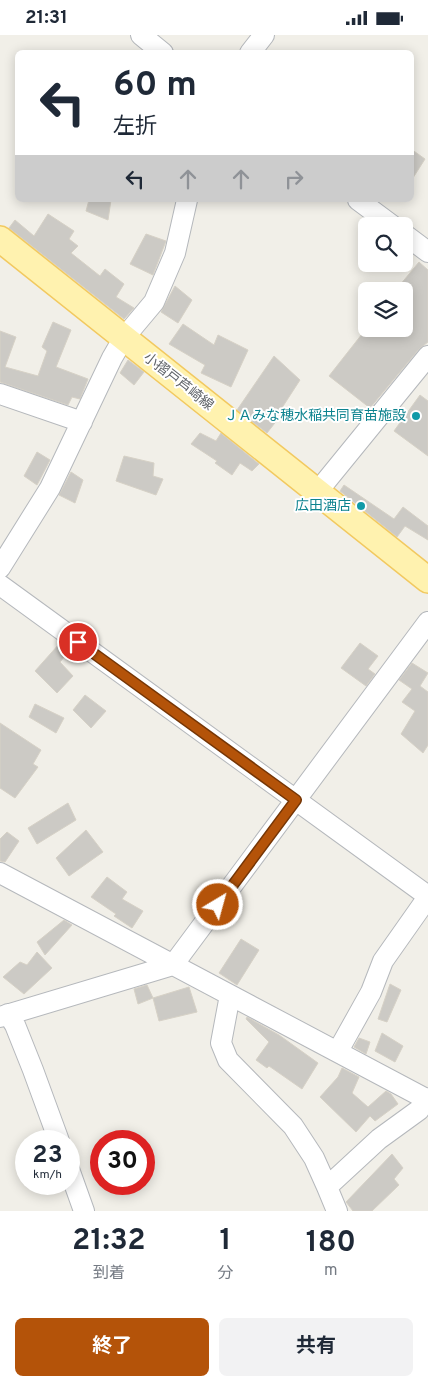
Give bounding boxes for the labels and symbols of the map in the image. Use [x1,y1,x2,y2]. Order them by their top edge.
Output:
street label: 小摺戸芦崎線 [140,349,216,415]
place label: ＪＡみな穂水稲共同育苗施設 [224,407,406,425]
marker: ＪＡみな穂水稲共同育苗施設 [410,410,422,422]
place label: 広田酒店 [295,498,351,515]
marker: 広田酒店 [355,500,367,512]
pin [57,621,99,663]
position arrow [191,878,243,930]
speed limit sign: 30 [90,1130,155,1195]

